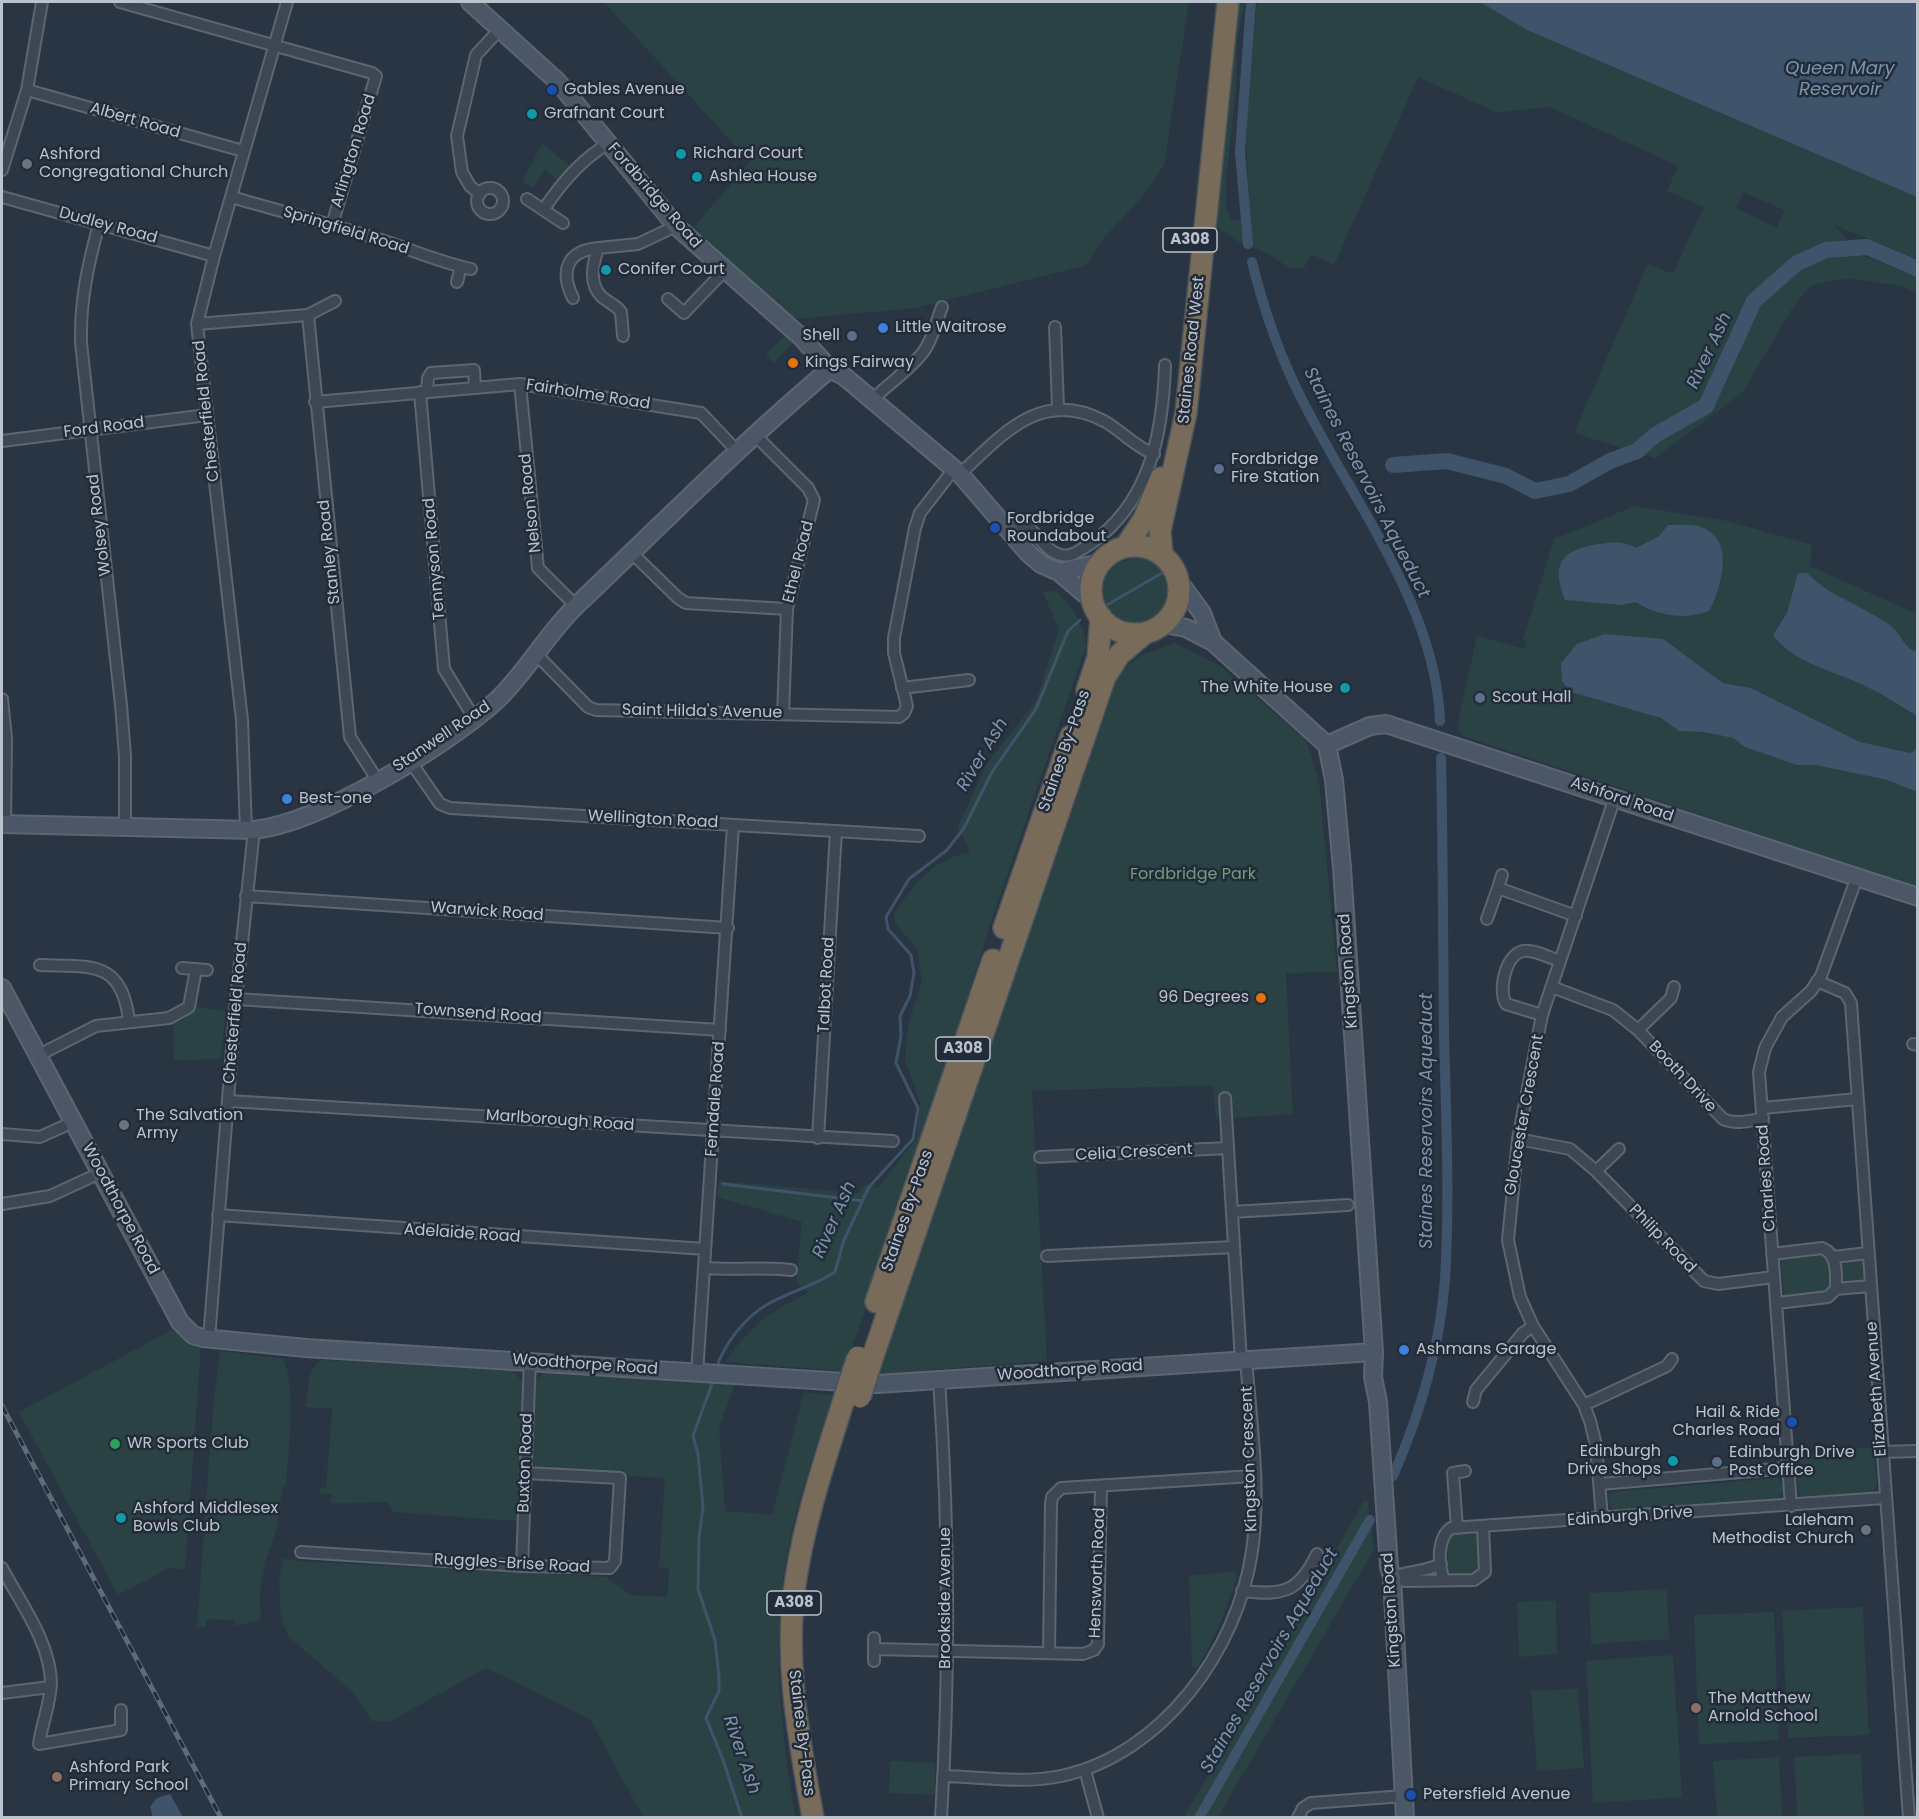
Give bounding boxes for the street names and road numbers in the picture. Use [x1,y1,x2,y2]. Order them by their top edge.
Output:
street label: Arlington Road [328,92,380,210]
street label: Albert Road [88,99,182,143]
street label: Fordbridge Road [603,139,705,253]
street label: Springfield Road [281,203,411,259]
street label: Dudley Road [57,204,159,248]
road number: A308 [1163,228,1217,252]
street label: Staines Road West [1175,275,1209,425]
street label: Chesterfield Road [190,339,224,483]
street label: Fairholme Road [525,376,651,414]
street label: Ford Road [63,414,145,442]
street label: Nelson Road [516,452,546,554]
street label: Wolsey Road [84,473,116,577]
street label: Tennyson Road [420,497,450,621]
street label: Stanley Road [315,499,345,605]
street label: Ethel Road [780,519,818,605]
street label: Staines By-Pass [1035,688,1095,814]
street label: Stanwell Road [390,697,494,777]
street label: Saint Hilda's Avenue [622,701,782,723]
street label: Ashford Road [1568,773,1676,827]
street label: Wellington Road [587,807,719,833]
street label: Warwick Road [430,898,544,926]
street label: Kingston Road [1335,913,1363,1029]
street label: Talbot Road [815,936,839,1034]
street label: Chesterfield Road [220,941,252,1085]
street label: Townsend Road [414,1000,542,1028]
street label: Gloucester Crescent [1501,1033,1549,1197]
road number: A308 [936,1037,990,1061]
street label: Booth Drive [1644,1037,1720,1117]
street label: Ferndale Road [702,1041,730,1157]
street label: Marlborough Road [485,1106,635,1136]
street label: Charles Road [1754,1124,1780,1232]
street label: Woodthorpe Road [77,1140,163,1278]
street label: Celia Crescent [1075,1140,1193,1166]
street label: Staines By-Pass [878,1148,938,1274]
street label: Philip Road [1625,1201,1699,1277]
street label: Adelaide Road [403,1220,521,1248]
street label: Elizabeth Avenue [1863,1321,1891,1457]
street label: Woodthorpe Road [512,1350,658,1380]
street label: Woodthorpe Road [997,1356,1143,1386]
street label: Kingston Crescent [1238,1386,1262,1532]
street label: Buxton Road [515,1413,537,1513]
street label: Edinburgh Drive [1567,1503,1693,1531]
street label: Hensworth Road [1086,1507,1110,1639]
street label: Brookside Avenue [936,1527,956,1669]
street label: Ruggles-Brise Road [433,1550,591,1578]
street label: Kingston Road [1378,1552,1406,1668]
road number: A308 [767,1591,821,1615]
street label: Staines By-Pass [784,1669,818,1797]

